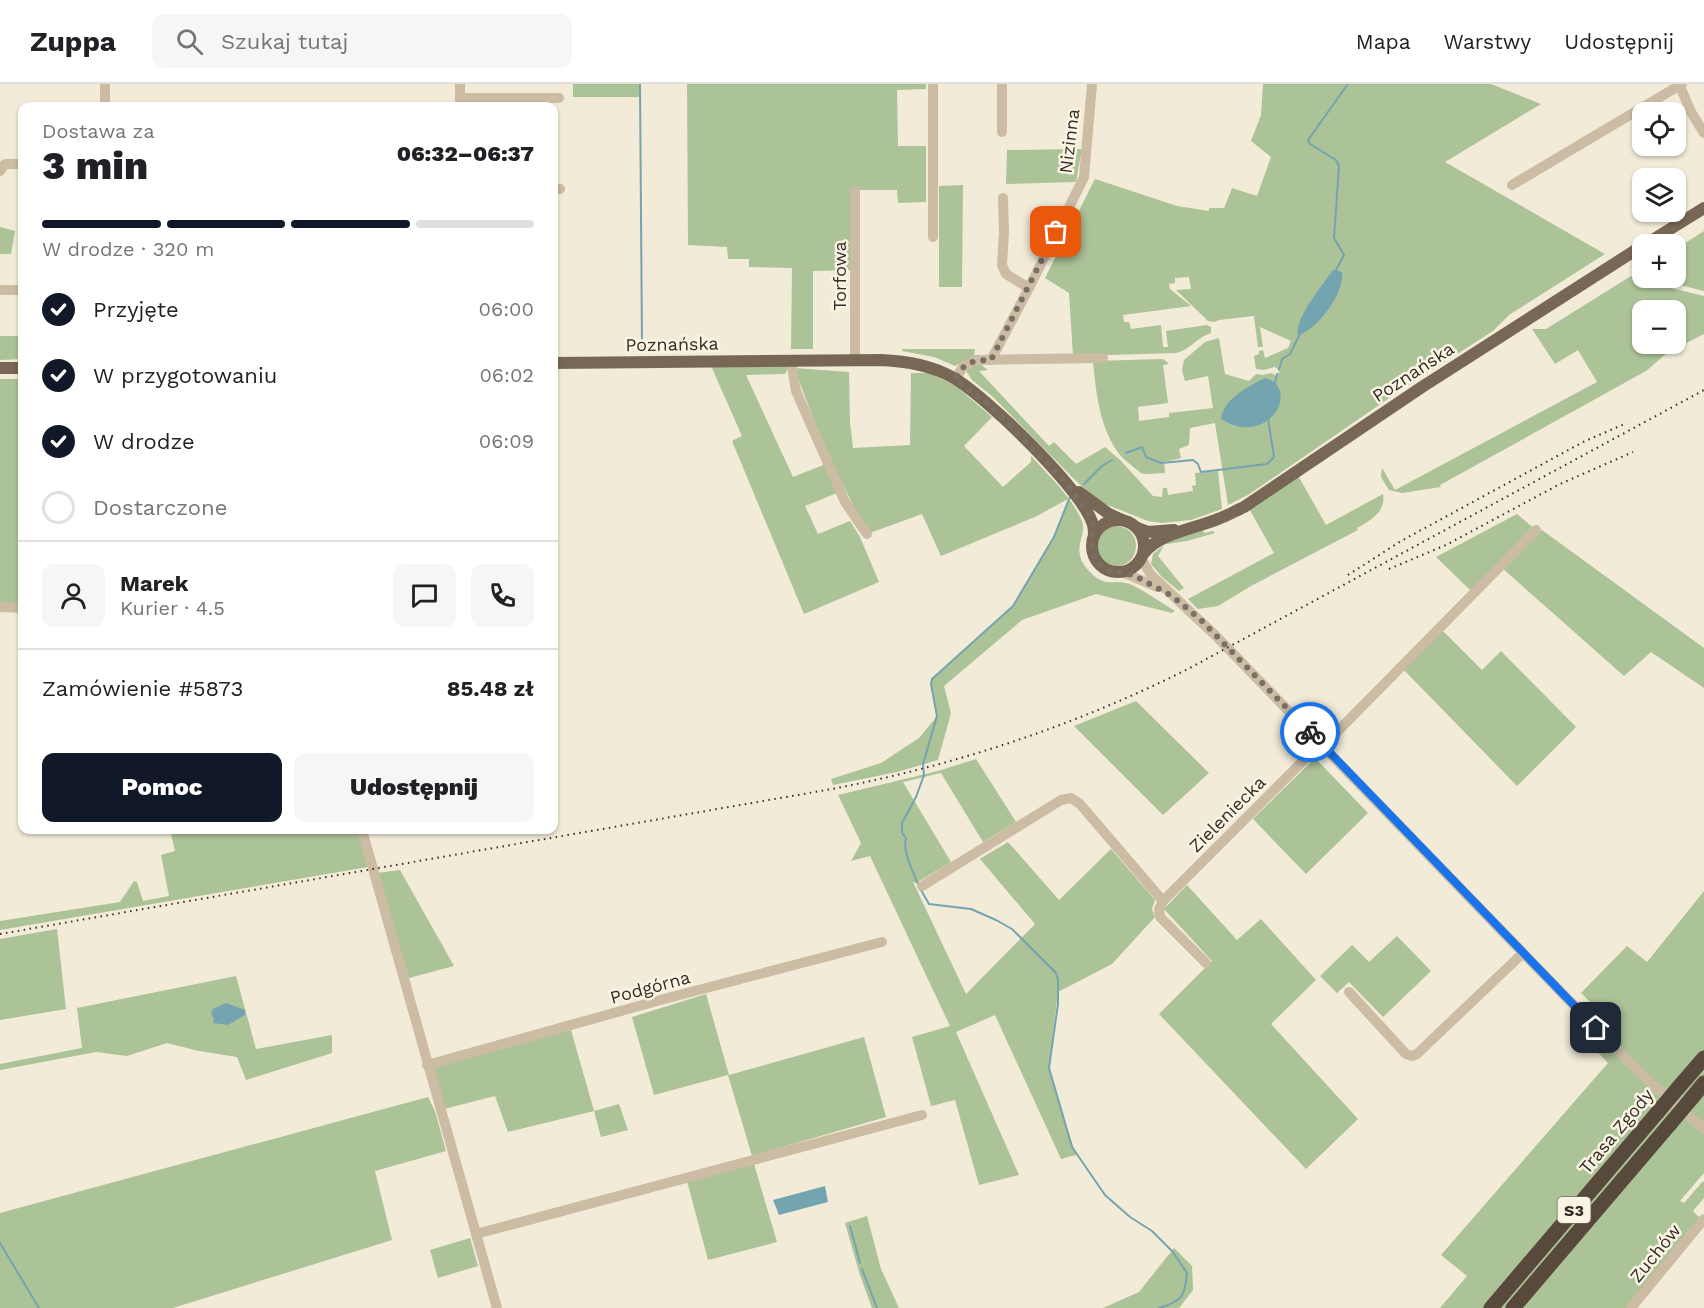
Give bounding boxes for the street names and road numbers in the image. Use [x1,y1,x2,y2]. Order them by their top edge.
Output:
street label: Nizinna [1055,108,1083,174]
street label: Torfowa [829,241,850,311]
street label: Poznańska [625,333,719,355]
street label: Poznańska [1368,338,1458,406]
street label: Zieleniecka [1185,772,1269,856]
street label: Podgórna [608,966,692,1008]
street label: Trasa Zgody [1574,1084,1658,1178]
road number: S3 [1558,1197,1590,1223]
street label: Zuchów [1625,1220,1685,1286]

